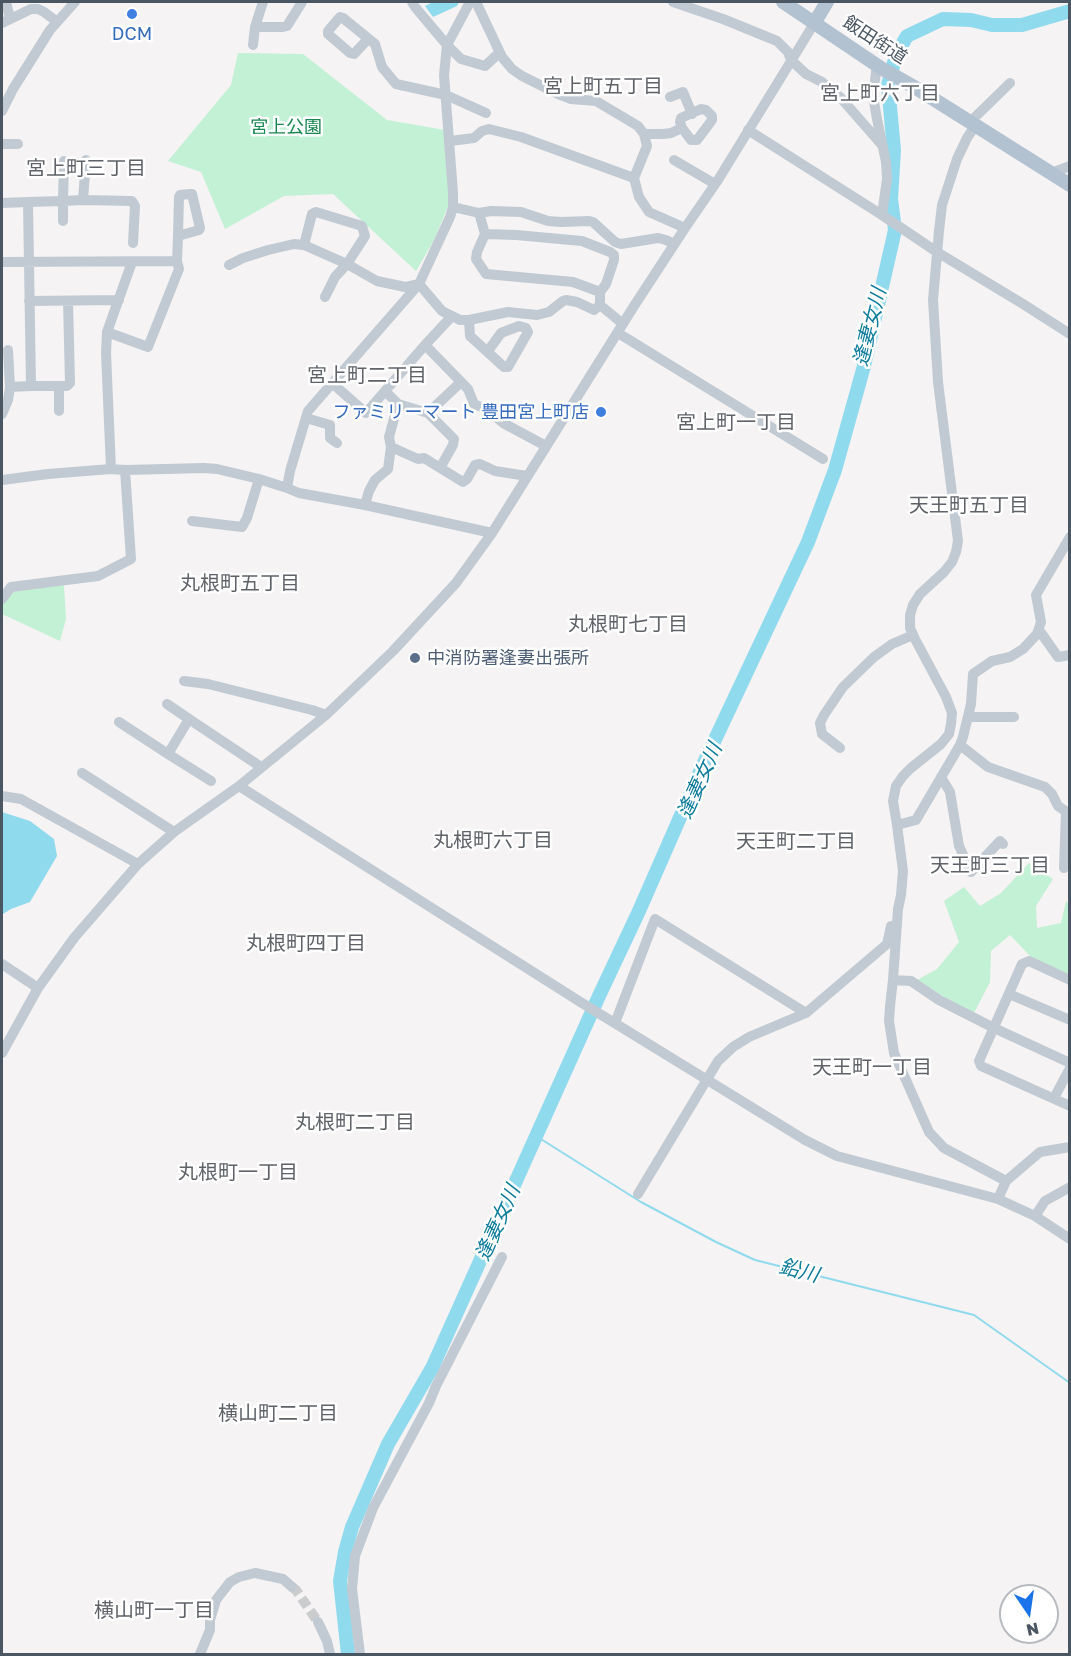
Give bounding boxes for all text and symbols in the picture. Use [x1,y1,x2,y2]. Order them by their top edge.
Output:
marker: DCM [125,7,139,21]
street label: 飯田街道 [839,11,911,69]
place label: DCM [112,23,152,45]
district label: 宮上町五丁目 [543,75,663,99]
district label: 宮上町六丁目 [820,82,940,106]
park label: 宮上公園 [250,116,322,138]
district label: 宮上町三丁目 [26,157,146,181]
water label: 逢妻女川 [849,285,891,369]
district label: 宮上町二丁目 [307,364,427,388]
place label: ファミリーマート 豊田宮上町店 [333,401,589,423]
marker: ファミリーマート 豊田宮上町店 [594,405,608,419]
district label: 宮上町一丁目 [676,411,796,435]
district label: 天王町五丁目 [909,494,1029,518]
district label: 丸根町五丁目 [180,572,300,596]
district label: 丸根町七丁目 [568,613,688,637]
place label: 中消防署逢妻出張所 [427,647,589,669]
marker: 中消防署逢妻出張所 [408,651,422,665]
water label: 逢妻女川 [673,740,727,822]
district label: 丸根町六丁目 [433,829,553,853]
district label: 天王町二丁目 [736,830,856,854]
district label: 天王町三丁目 [930,854,1050,878]
district label: 丸根町四丁目 [246,932,366,956]
district label: 天王町一丁目 [812,1056,932,1080]
district label: 丸根町二丁目 [295,1111,415,1135]
district label: 丸根町一丁目 [178,1161,298,1185]
water label: 逢妻女川 [471,1182,525,1264]
water label: 鉛川 [777,1255,821,1287]
district label: 横山町二丁目 [218,1402,338,1426]
north arrow [999,1584,1059,1644]
district label: 横山町一丁目 [94,1599,214,1623]
text: N [1024,1618,1041,1641]

